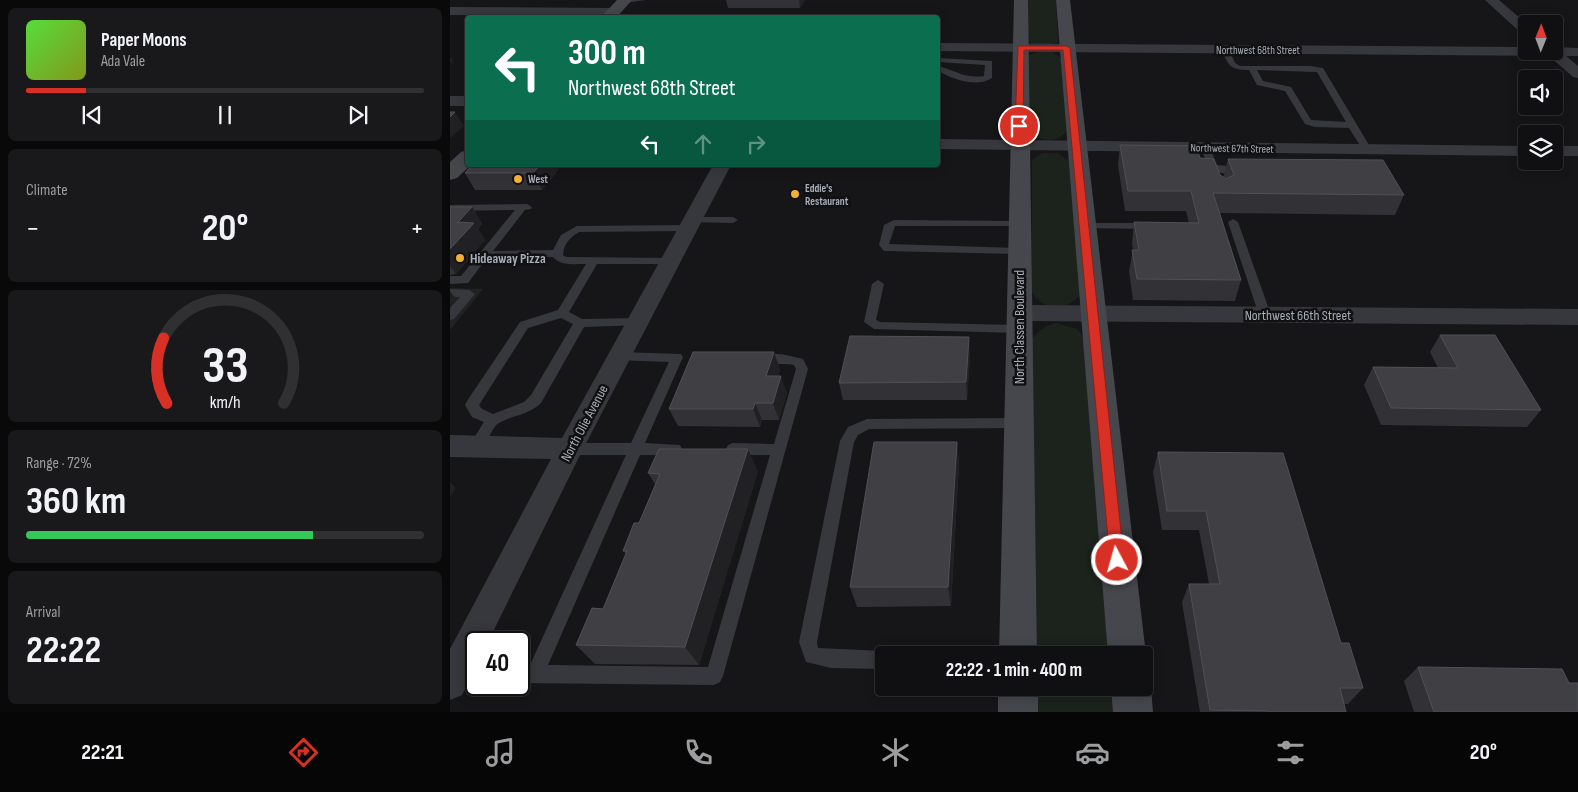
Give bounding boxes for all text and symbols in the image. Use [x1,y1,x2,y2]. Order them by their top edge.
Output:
north arrow [1518,15,1562,60]
map controls [1518,15,1563,170]
text: Paper Moons [101,29,187,52]
text: 300 m [568,32,646,75]
icon: left [485,35,550,100]
street label: Northwest 68th Street [1216,44,1301,57]
text: Ada Vale [101,52,145,71]
button: sound [1518,70,1563,115]
text: Northwest 68th Street [568,75,736,102]
icon: previous [78,101,106,129]
icon: pause [211,101,239,129]
icon: next [344,101,372,129]
pin [998,105,1040,147]
icon: arrive [1005,112,1033,140]
button: layers [1518,125,1563,170]
icon: left [636,130,664,158]
icon: ahead [689,130,717,158]
icon: right [742,130,770,158]
street label: Northwest 67th Street [1190,141,1274,156]
marker: West [512,173,524,185]
place label: West [528,173,548,186]
text: Climate [26,181,68,200]
place label: Eddie's Restaurant [805,182,849,208]
marker: Eddie's Restaurant [789,188,801,200]
text: 20° [202,206,248,251]
text: − [26,212,40,245]
text: + [410,212,424,245]
place label: Hideaway Pizza [470,250,546,267]
marker: Hideaway Pizza [454,252,466,264]
street label: North Classen Boulevard [1011,270,1028,384]
street label: Northwest 66th Street [1245,307,1351,324]
text: 33 [202,335,248,398]
street label: North Olie Avenue [557,382,612,464]
text: km/h [210,392,240,413]
text: Range · 72% [26,454,92,473]
text: 360 km [26,479,126,524]
position arrow [1090,533,1142,585]
text: Arrival [26,603,60,622]
text: 22:22 [26,628,101,673]
speed limit sign: 40 [465,631,530,696]
text: 22:22 · 1 min · 400 m [946,659,1082,682]
icon: directions [286,735,321,770]
icon: music [483,735,518,770]
icon: phone [681,735,716,770]
icon: climate [878,735,913,770]
icon: car [1075,735,1110,770]
icon: filters [1273,735,1308,770]
text: 22:21 [81,739,124,766]
text: 20° [1470,739,1497,766]

